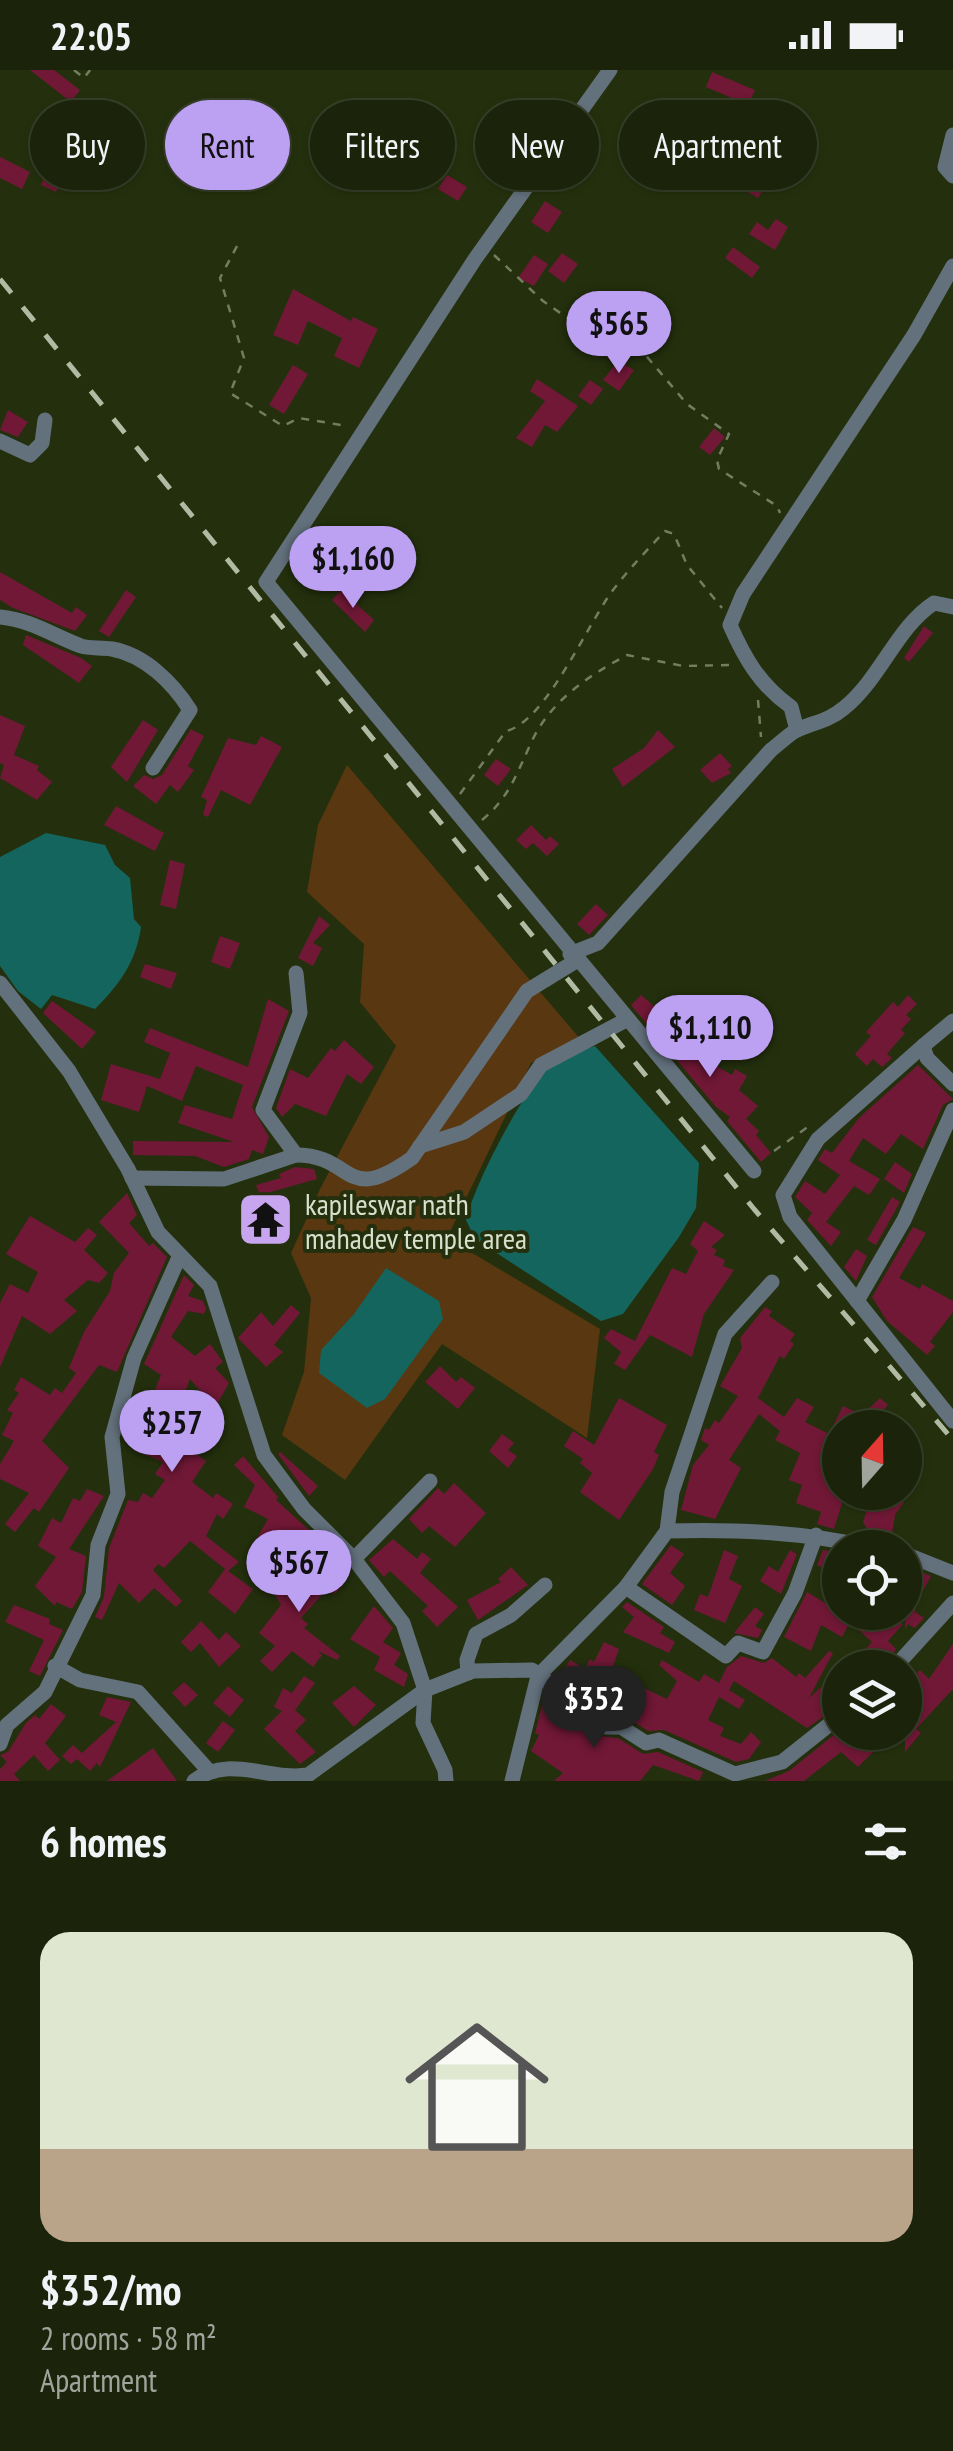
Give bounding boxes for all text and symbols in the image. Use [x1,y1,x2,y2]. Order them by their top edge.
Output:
text: 22:05 [50,11,132,60]
chip: Buy [30,100,145,190]
chip: Rent [165,100,290,190]
chip: Filters [310,100,455,190]
chip: New [475,100,599,190]
chip: Apartment [619,100,817,190]
pin: $565 [560,291,678,376]
text: $565 [588,302,650,344]
pin: $1,160 [272,526,434,611]
text: $1,160 [311,537,395,579]
pin: $1,110 [629,995,791,1080]
text: $1,110 [668,1006,752,1048]
place label: kapileswar nath mahadev temple area [305,1184,527,1257]
temple icon: kapileswar nath mahadev temple area [236,1190,296,1250]
pin: $257 [113,1390,231,1475]
text: $257 [141,1401,203,1443]
north arrow [822,1410,922,1510]
map controls [822,1410,922,1750]
pin: $567 [240,1530,358,1615]
button: locate [822,1530,922,1630]
text: $567 [268,1541,330,1583]
button: layers [822,1650,922,1750]
pin: $352 [535,1666,653,1751]
text: $352 [563,1677,625,1719]
text: 6 homes [40,1814,167,1869]
icon: filters [858,1814,913,1869]
icon: home [387,1997,567,2177]
text: $352/mo [40,2262,182,2317]
text: 2 rooms · 58 m² [40,2317,217,2359]
text: Apartment [40,2359,157,2401]

